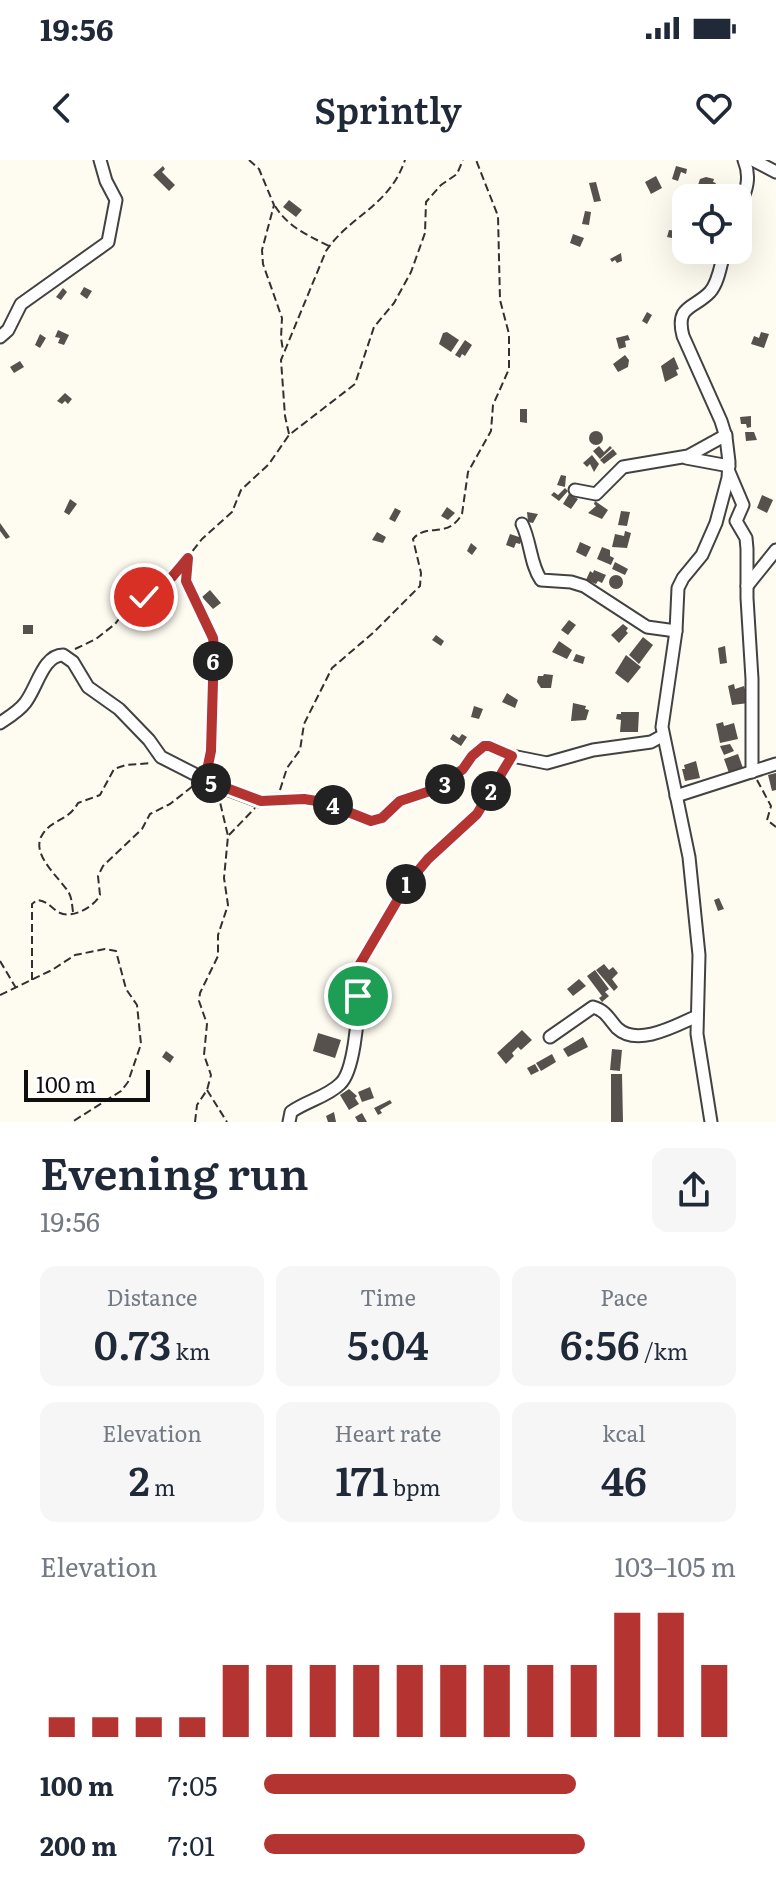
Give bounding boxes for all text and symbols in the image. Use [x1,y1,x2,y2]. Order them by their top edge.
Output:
text: 19:56 [40,6,113,50]
text: Sprintly [314,82,462,135]
icon: back [40,86,84,130]
icon: heart [692,86,736,130]
map controls [672,184,752,264]
button: locate [672,184,752,264]
pin [110,563,178,631]
icon: check [122,575,166,619]
pin: 6 [193,641,233,681]
text: 6 [207,644,219,677]
pin: 5 [191,763,231,803]
pin: 3 [425,764,465,804]
text: 5 [205,766,217,799]
text: 3 [439,767,451,800]
pin: 2 [471,771,511,811]
text: 2 [485,774,497,807]
pin: 4 [313,785,353,825]
text: 4 [326,788,340,821]
pin: 1 [386,864,426,904]
text: 1 [401,867,411,900]
pin [324,962,392,1030]
icon: arrive [336,974,380,1018]
scale bar [24,1066,150,1102]
text: 100 m [36,1067,96,1100]
text: Evening run [40,1138,309,1204]
button: share [652,1148,736,1232]
text: 19:56 [40,1201,100,1240]
text: Distance [107,1280,197,1313]
text: Time [360,1280,416,1313]
text: Pace [600,1280,648,1313]
text: 0.73 [94,1313,171,1372]
text: 5:04 [347,1313,429,1372]
text: 6:56 [560,1313,640,1372]
text: km [171,1334,210,1367]
text: /km [640,1334,688,1367]
text: Elevation [102,1416,202,1449]
text: Heart rate [335,1416,441,1449]
text: kcal [602,1416,646,1449]
text: 2 [129,1449,150,1508]
text: 171 [335,1449,388,1508]
text: 46 [601,1449,647,1508]
text: m [150,1470,175,1503]
text: bpm [388,1470,441,1503]
text: Elevation [40,1546,158,1585]
text: 103–105 m [614,1546,736,1585]
text: 100 m [40,1765,114,1804]
text: 7:05 [168,1765,218,1804]
text: 200 m [40,1825,117,1864]
text: 7:01 [168,1825,215,1864]

